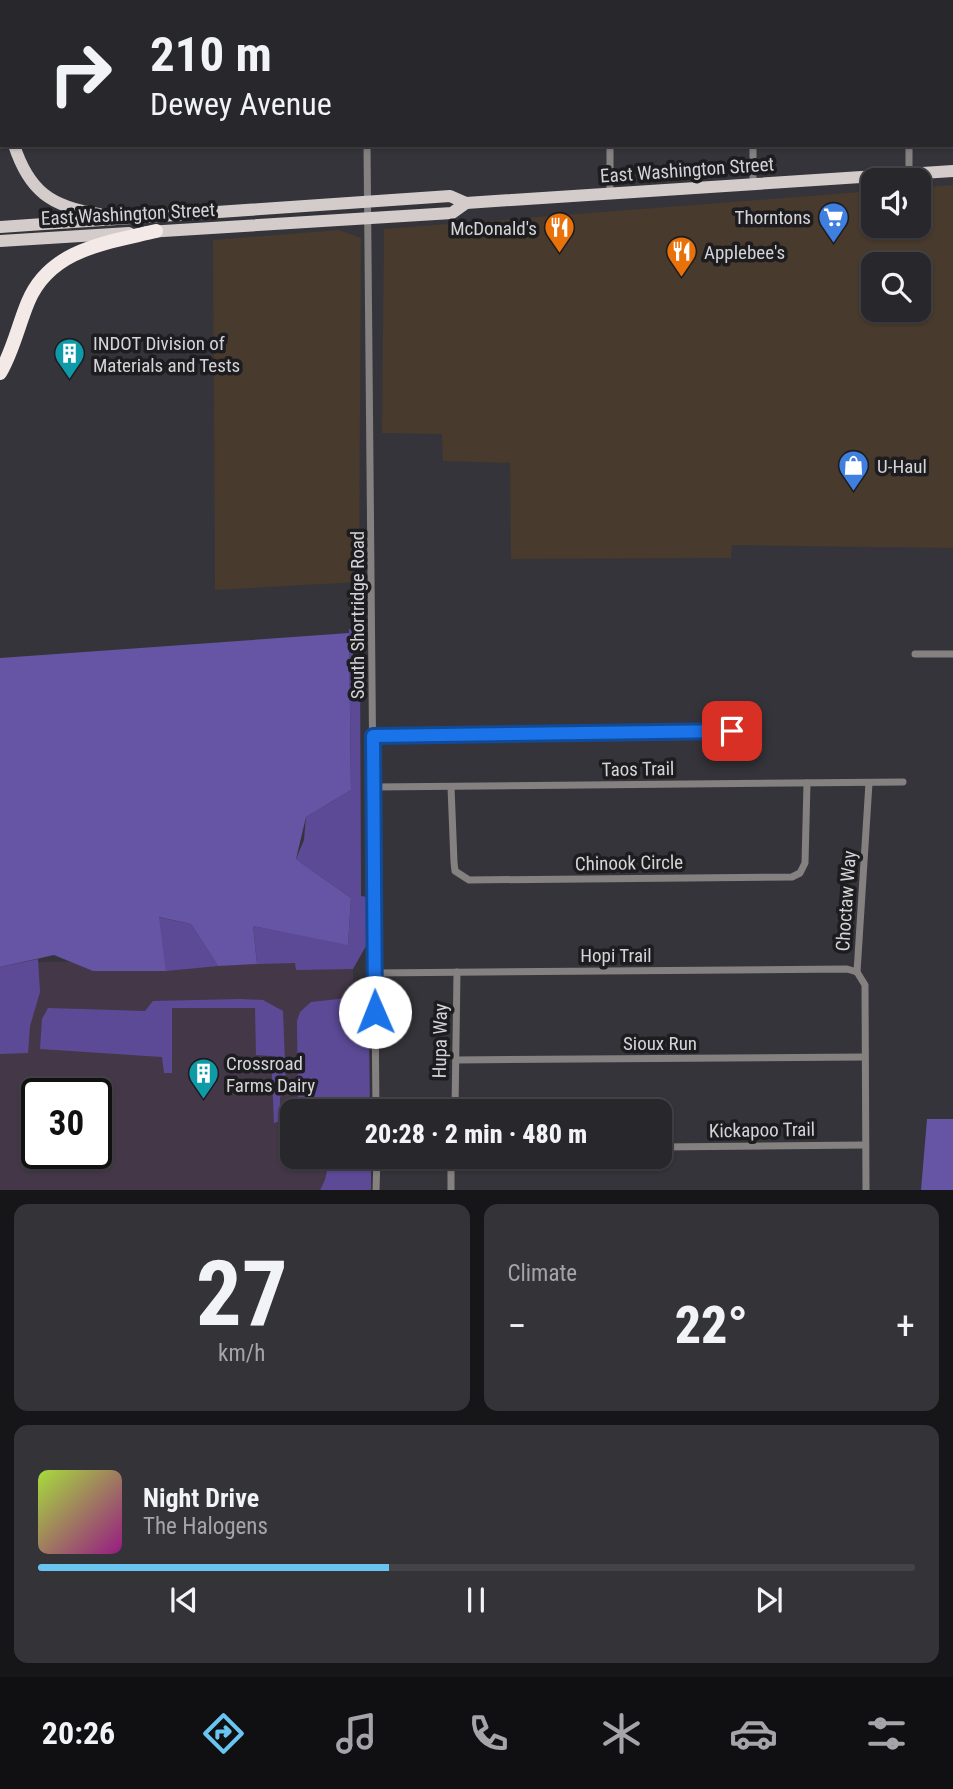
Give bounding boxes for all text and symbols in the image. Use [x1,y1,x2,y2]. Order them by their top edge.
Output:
text: 210 m [150,26,272,83]
icon: right [35,28,126,119]
text: Dewey Avenue [150,85,332,123]
street label: East Washington Street [599,152,775,188]
map controls [861,168,931,322]
button: sound [861,168,931,238]
street label: East Washington Street [40,198,216,230]
supermarket icon: Thorntons [817,200,851,244]
place label: Thorntons [735,206,811,229]
restaurant icon: McDonald's [543,211,577,255]
place label: McDonald's [450,217,537,240]
restaurant icon: Applebee's [664,235,698,279]
place label: Applebee's [704,241,785,264]
button: search [861,252,931,322]
place label: INDOT Division of Materials and Tests [93,332,240,377]
building icon: INDOT Division of Materials and Tests [53,337,87,381]
shop icon: U-Haul [837,449,871,493]
place label: U-Haul [877,455,927,478]
street label: South Shortridge Road [346,531,369,699]
pin [702,701,762,761]
icon: arrive [713,712,751,750]
street label: Taos Trail [602,757,674,781]
street label: Choctaw Way [831,850,861,952]
street label: Chinook Circle [575,851,683,875]
street label: Hopi Trail [580,944,652,967]
position arrow [338,975,412,1049]
street label: Hupa Way [428,1003,452,1079]
street label: Sioux Run [623,1032,697,1055]
place label: Crossroad Farms Dairy [226,1052,315,1097]
building icon: Crossroad Farms Dairy [186,1057,220,1101]
speed limit sign: 30 [21,1078,112,1169]
street label: Kickapoo Trail [709,1118,815,1142]
text: 20:28 · 2 min · 480 m [365,1119,587,1149]
text: 27 [196,1241,288,1347]
text: Climate [508,1260,577,1287]
text: 22° [675,1295,748,1356]
text: − [508,1304,527,1348]
text: + [896,1304,915,1348]
text: km/h [218,1340,265,1367]
text: Night Drive [143,1483,259,1513]
text: The Halogens [143,1513,268,1540]
icon: previous [165,1581,203,1619]
icon: pause [457,1581,495,1619]
icon: next [750,1581,788,1619]
icon: directions [199,1709,248,1758]
icon: music [332,1709,381,1758]
icon: phone [464,1709,513,1758]
icon: climate [597,1709,646,1758]
icon: car [729,1709,778,1758]
icon: filters [862,1709,911,1758]
text: 20:26 [42,1714,115,1752]

